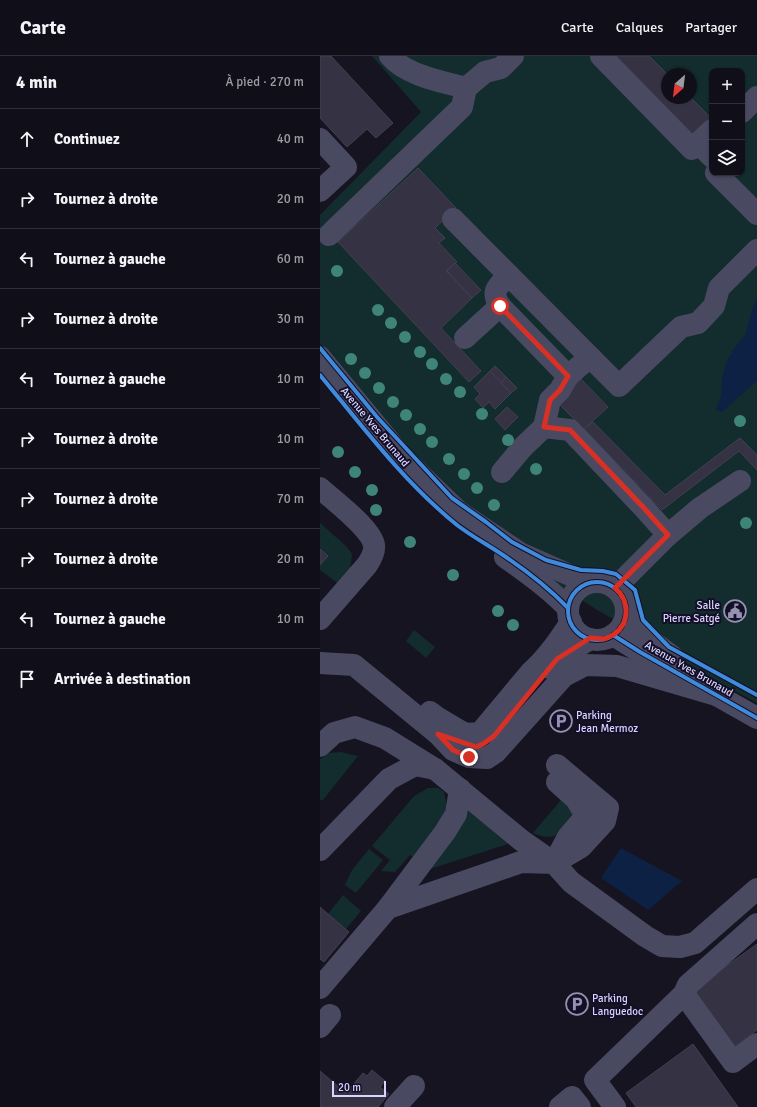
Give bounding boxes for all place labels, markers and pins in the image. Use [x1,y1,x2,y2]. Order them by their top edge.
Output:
public building icon: Salle Pierre Satgé [722,598,748,624]
place label: Salle Pierre Satgé [663,599,720,625]
parking icon: Parking Jean Mermoz [548,708,574,734]
place label: Parking Jean Mermoz [576,709,638,735]
parking icon: Parking Languedoc [564,991,590,1017]
place label: Parking Languedoc [592,992,643,1018]

